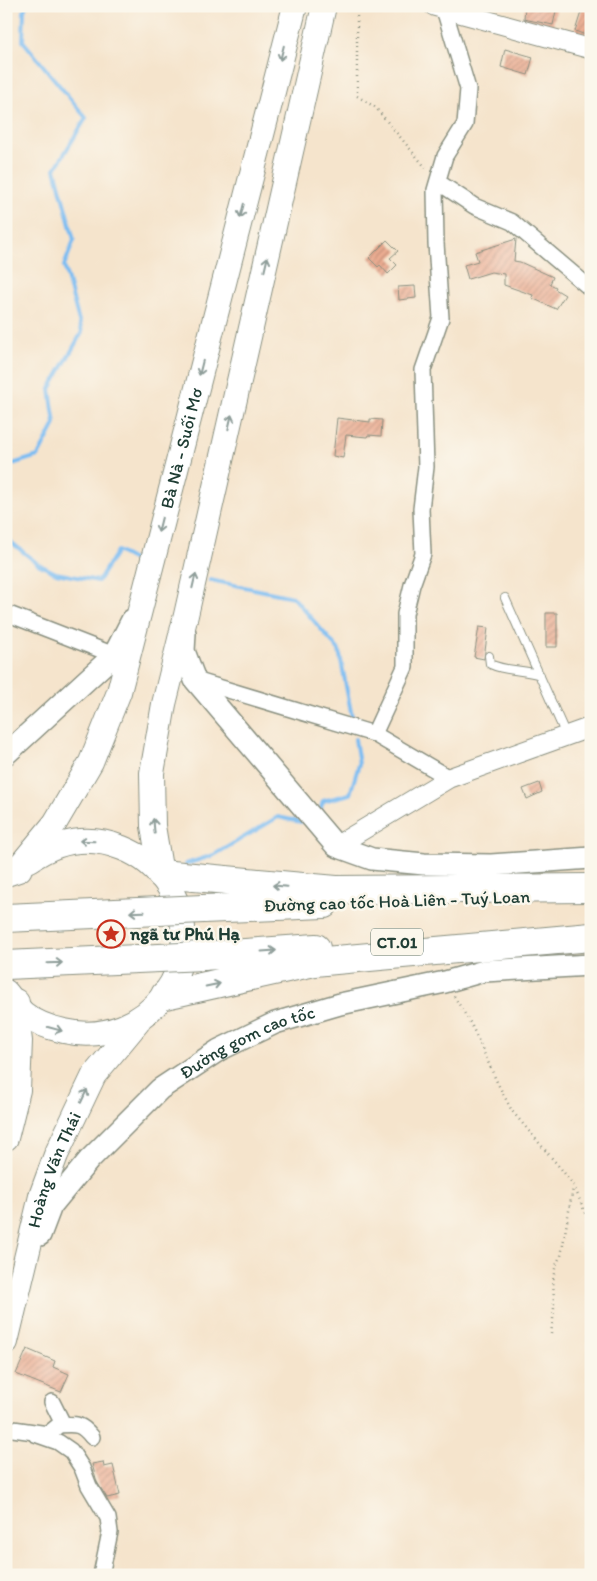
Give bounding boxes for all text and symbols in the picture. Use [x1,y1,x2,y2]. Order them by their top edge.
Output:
one-way arrow [277,45,287,61]
one-way arrow [237,202,246,218]
one-way arrow [261,256,271,272]
one-way arrow [196,360,205,376]
street label: Bà Nà - Suối Mơ [156,385,208,511]
one-way arrow [225,415,235,431]
one-way arrow [155,517,165,533]
one-way arrow [190,573,199,589]
one-way arrow [149,818,159,834]
one-way arrow [79,837,95,846]
one-way arrow [272,881,288,890]
street label: Đường cao tốc Hoà Liên - Tuý Loan [263,885,531,917]
one-way arrow [129,907,146,917]
place icon: ngã tư Phú Hạ [96,919,126,949]
place label: ngã tư Phú Hạ [129,923,241,945]
road number: CT.01 [371,929,423,956]
one-way arrow [260,947,276,956]
one-way arrow [47,958,63,967]
one-way arrow [204,980,220,989]
street label: Đường gom cao tốc [176,1001,317,1084]
one-way arrow [46,1025,62,1034]
one-way arrow [80,1089,89,1104]
street label: Hoàng Văn Thái [23,1108,86,1230]

